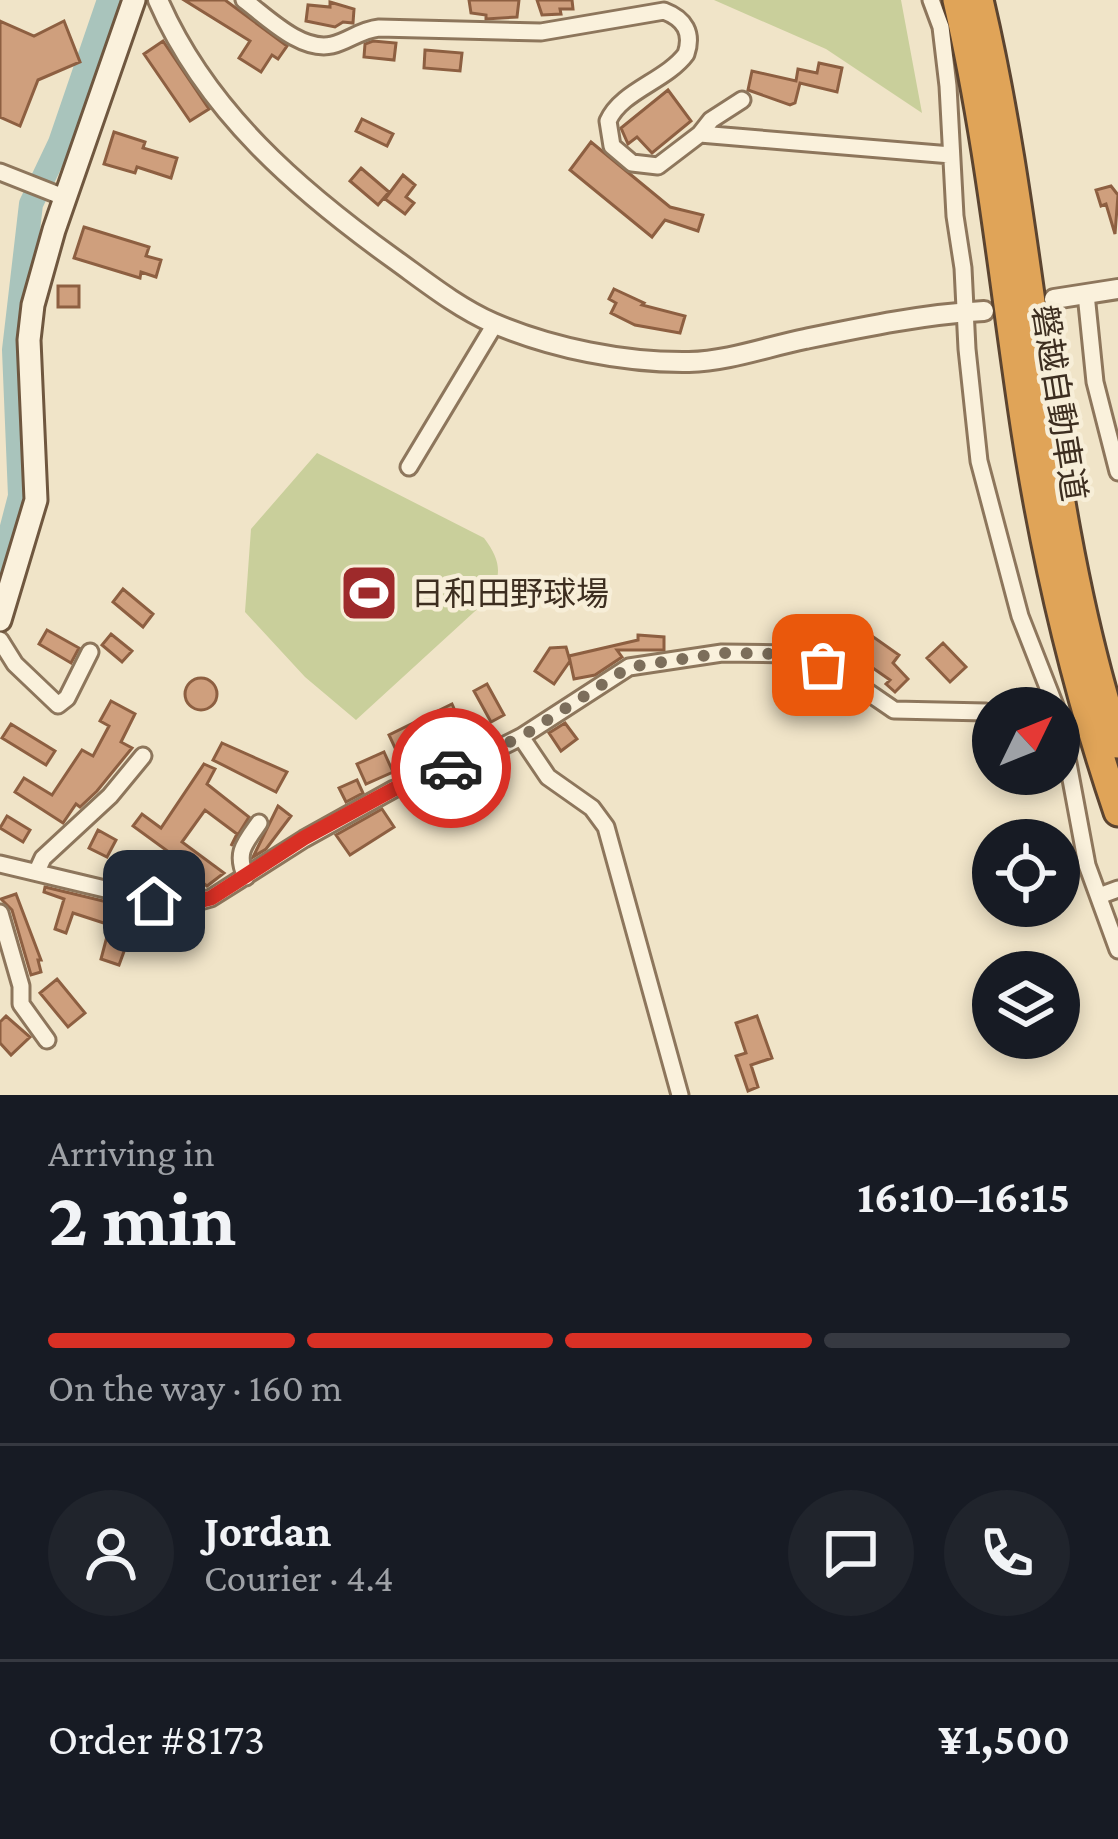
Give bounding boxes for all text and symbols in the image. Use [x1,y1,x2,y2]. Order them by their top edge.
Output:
street label: 磐越自動車道 [1026,302,1093,504]
sports icon: 日和田野球場 [338,562,400,624]
place label: 日和田野球場 [411,575,609,612]
pin [772,614,874,716]
icon: bag [790,632,856,698]
north arrow [972,687,1080,795]
map controls [972,687,1080,1059]
courier [391,708,511,828]
icon: car [418,735,484,801]
button: locate [972,819,1080,927]
pin [103,850,205,952]
icon: home [121,868,187,934]
button: layers [972,951,1080,1059]
text: Arriving in [48,1131,215,1174]
text: 16:10–16:15 [857,1172,1070,1222]
text: 2 min [48,1175,236,1262]
text: On the way · 160 m [48,1366,342,1409]
button: person [48,1490,174,1616]
button: chat [788,1490,914,1616]
button: phone [944,1490,1070,1616]
text: Jordan [204,1506,331,1556]
text: Courier · 4.4 [204,1556,394,1599]
text: Order #8173 [48,1714,265,1764]
text: ¥1,500 [938,1714,1070,1764]

